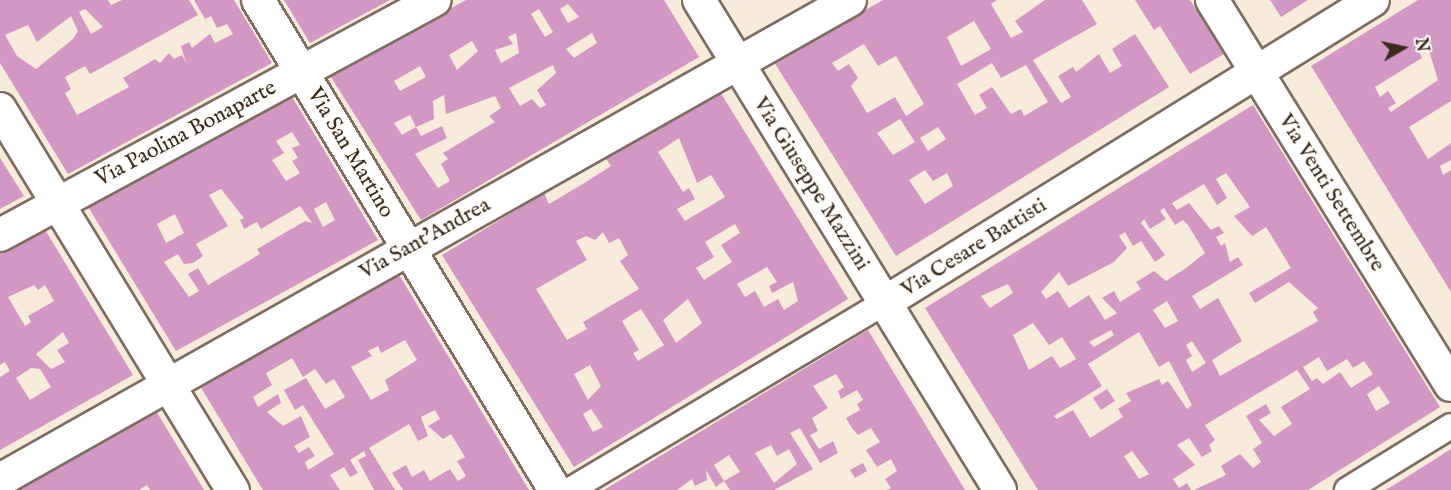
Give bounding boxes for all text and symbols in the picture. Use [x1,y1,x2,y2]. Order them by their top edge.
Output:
north arrow [1373,18,1433,78]
text: N [1410,37,1432,54]
street label: Via Paolina Bonaparte [91,75,281,193]
street label: Via San Martino [301,83,399,223]
street label: Via Giuseppe Mazzini [747,92,875,276]
street label: Via Venti Settembre [1272,109,1390,277]
street label: Via Sant'Andrea [355,192,495,286]
street label: Via Cesare Battisti [896,193,1052,303]

